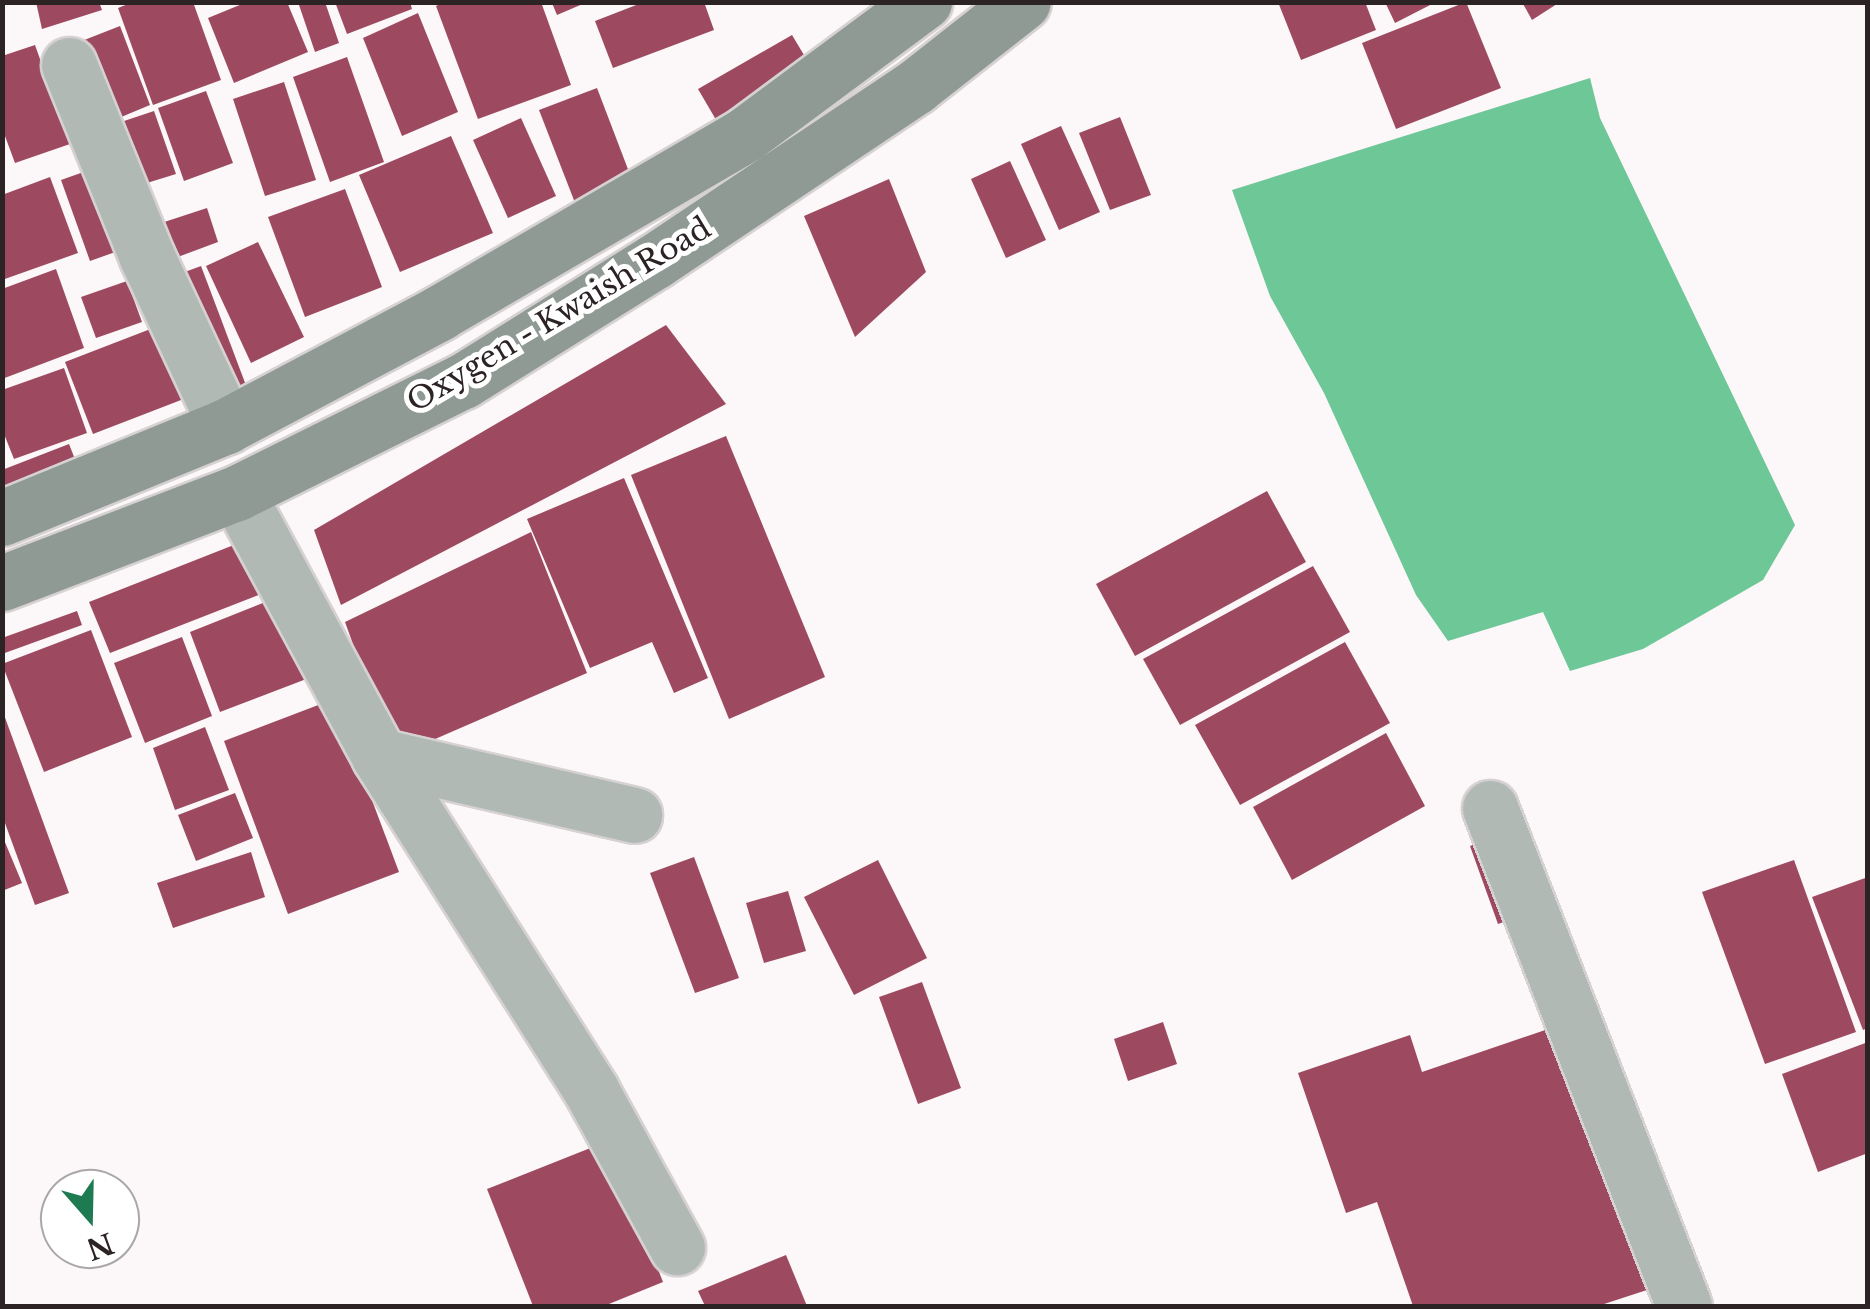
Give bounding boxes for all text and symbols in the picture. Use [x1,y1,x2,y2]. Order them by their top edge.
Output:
street label: Oxygen - Kwaish Road [401,210,717,420]
north arrow [40,1169,140,1269]
text: N [81,1225,118,1267]

